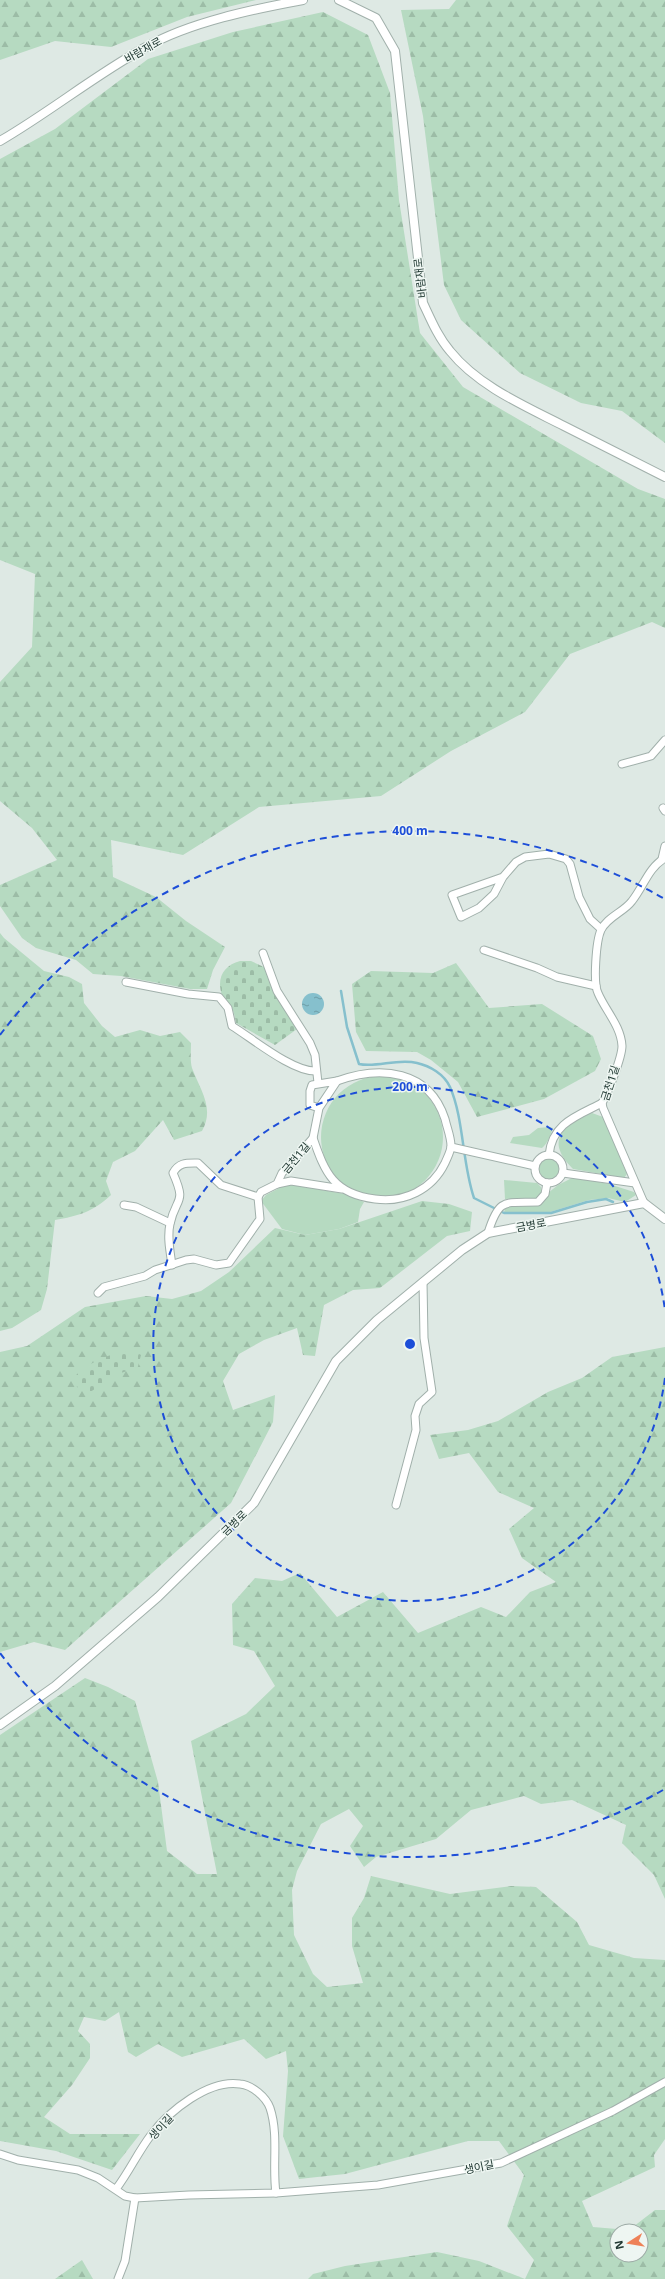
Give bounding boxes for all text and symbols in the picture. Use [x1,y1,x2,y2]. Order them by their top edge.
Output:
street label: 바람재로 [121,33,164,66]
street label: 바람재로 [410,257,429,299]
text: 400 m [392,822,428,839]
street label: 금천1길 [597,1063,622,1103]
text: 200 m [392,1078,428,1095]
street label: 금천1길 [278,1139,313,1177]
street label: 금병로 [515,1214,547,1235]
centre of rings [403,1337,417,1351]
street label: 금병로 [218,1507,250,1539]
street label: 생이길 [145,2110,176,2143]
street label: 생이길 [462,2156,495,2177]
north arrow [609,2223,649,2263]
text: N [610,2239,627,2251]

